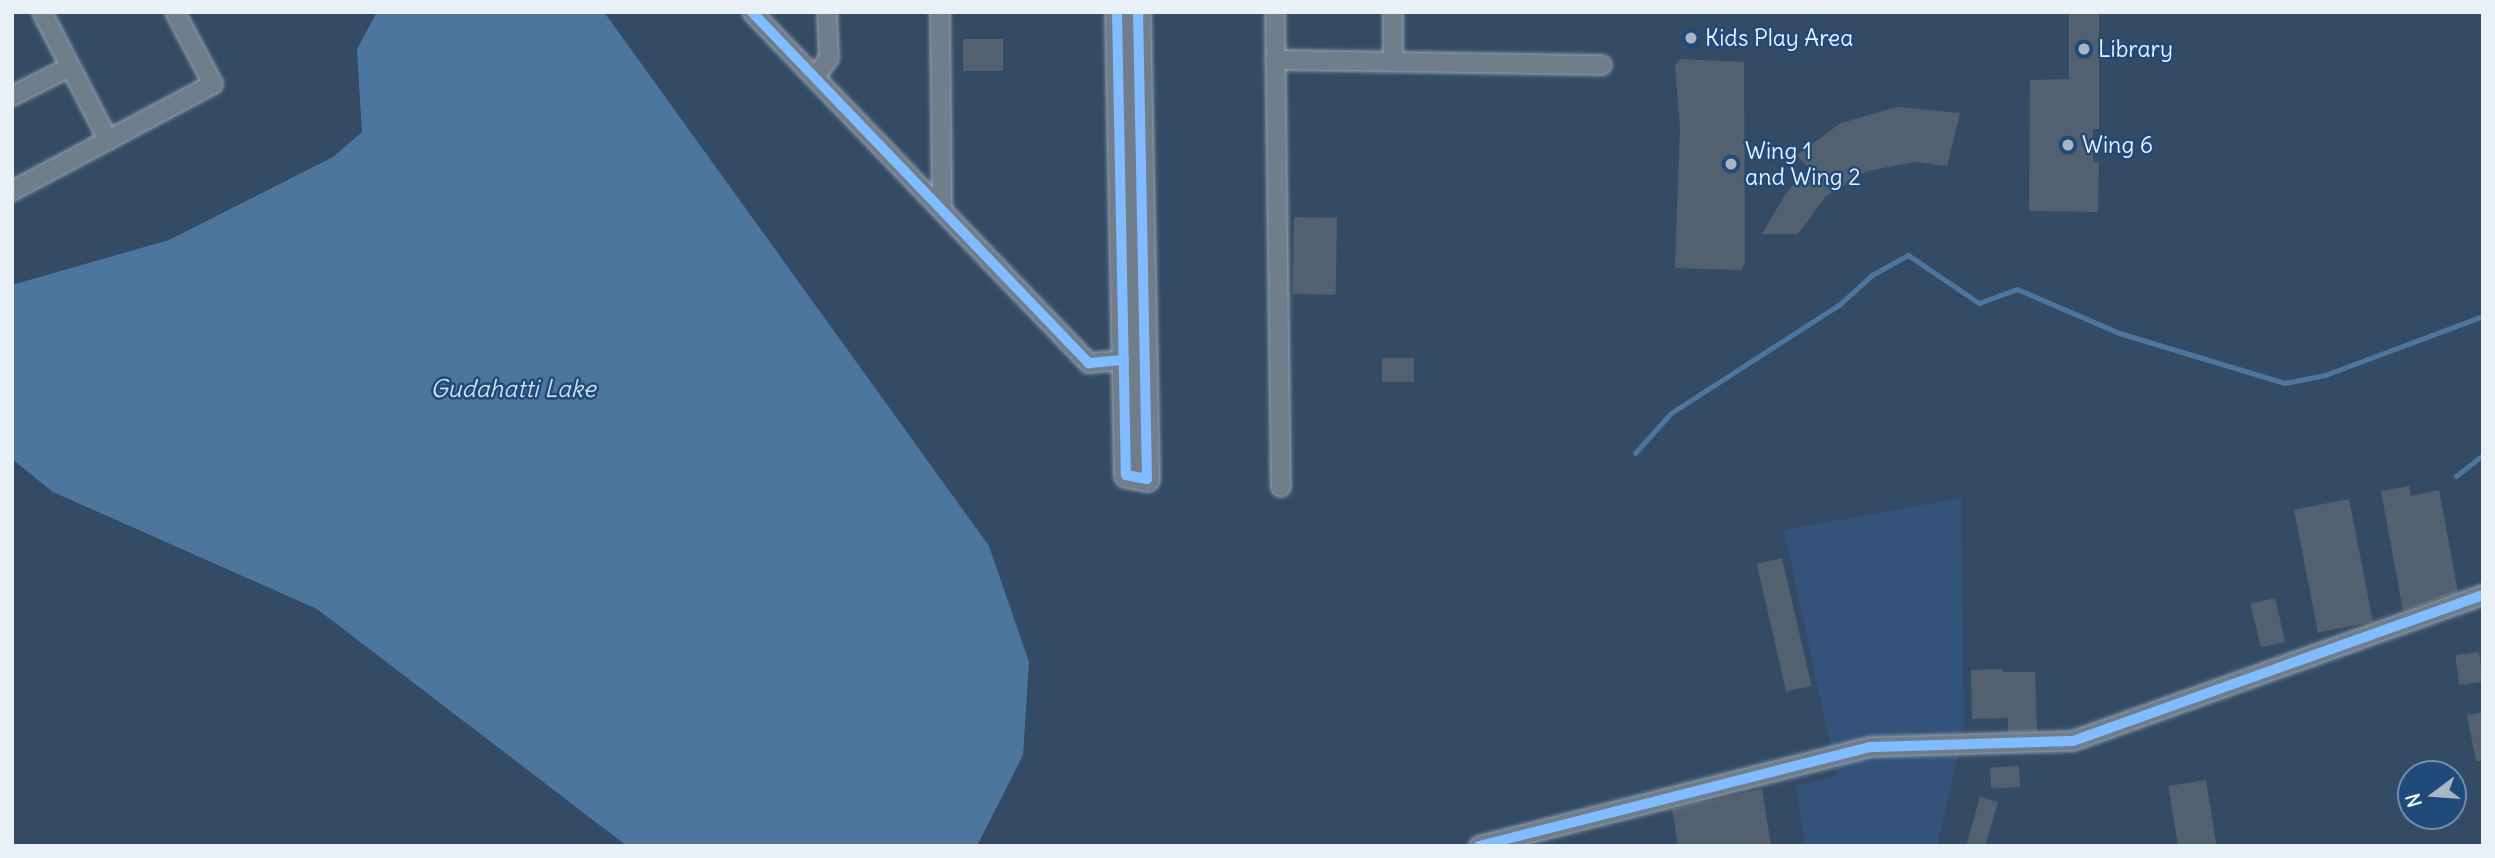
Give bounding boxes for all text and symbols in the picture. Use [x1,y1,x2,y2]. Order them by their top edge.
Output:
place label: Kids Play Area [1705,24,1853,52]
marker: Kids Play Area [1683,30,1699,46]
place label: Library [2098,35,2173,63]
marker: Library [2076,41,2092,57]
place label: Wing 6 [2082,131,2153,159]
place label: Wing 1 and Wing 2 [1745,137,1861,191]
marker: Wing 6 [2060,137,2076,153]
marker: Wing 1 and Wing 2 [1723,156,1739,172]
water label: Gudahatti Lake [430,375,596,403]
north arrow [2397,760,2467,830]
text: N [2400,791,2427,810]

